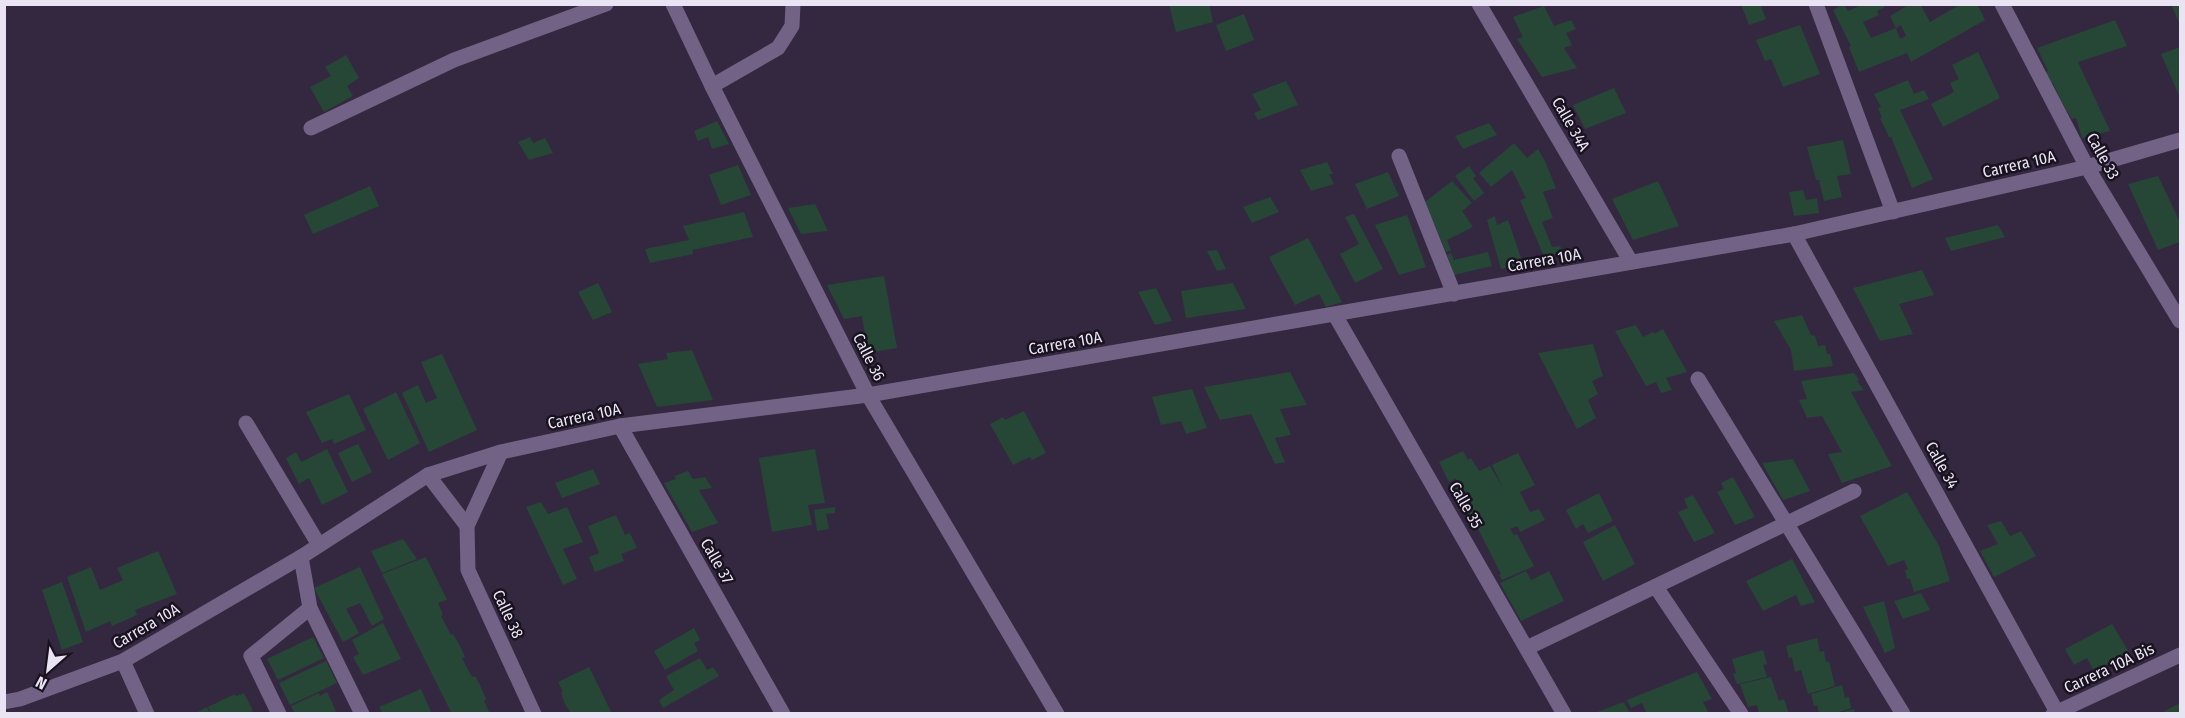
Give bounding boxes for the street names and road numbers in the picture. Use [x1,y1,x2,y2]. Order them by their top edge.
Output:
street label: Calle 34A [1548,94,1594,155]
street label: Calle 33 [2083,129,2123,183]
street label: Carrera 10A [1981,146,2058,182]
street label: Carrera 10A [1506,244,1583,276]
street label: Carrera 10A [1027,327,1104,359]
street label: Calle 36 [849,330,889,384]
street label: Carrera 10A [546,399,623,433]
street label: Calle 34 [1921,438,1963,492]
street label: Calle 35 [1445,478,1487,532]
street label: Calle 37 [696,535,738,588]
street label: Calle 38 [489,587,527,641]
street label: Carrera 10A [109,599,183,653]
street label: Carrera 10A Bis [2061,639,2157,697]

